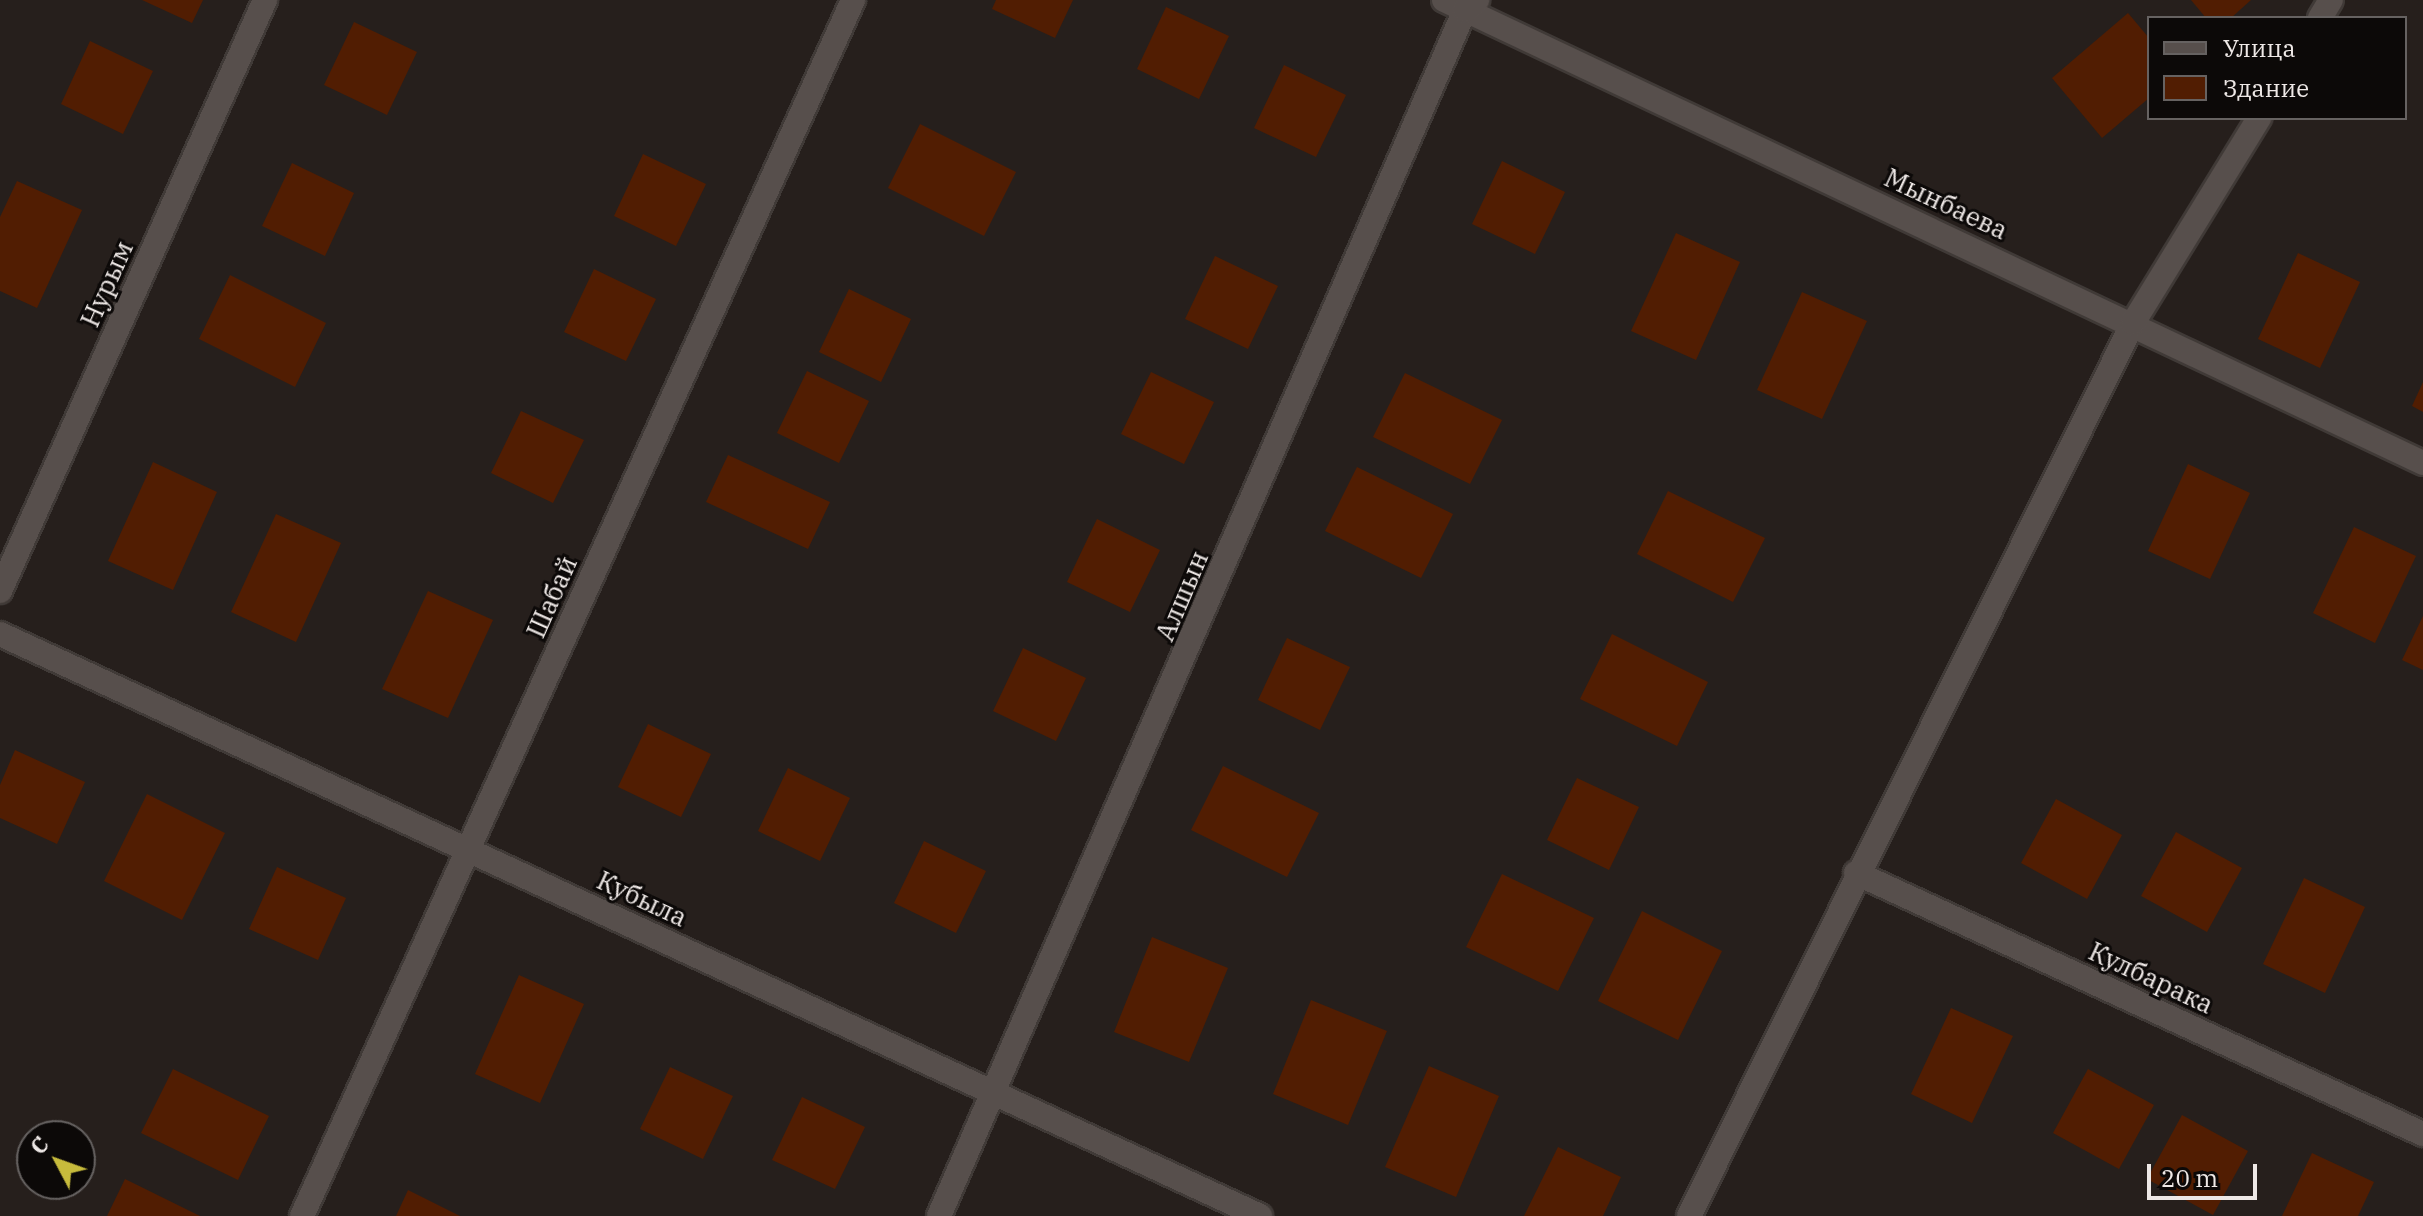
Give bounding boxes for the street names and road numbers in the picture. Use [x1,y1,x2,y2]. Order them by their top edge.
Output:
street label: Мынбаева [1880,162,2012,246]
street label: Нурым [74,236,140,332]
street label: Алшын [1149,546,1215,646]
street label: Шабай [520,551,584,643]
street label: Кубыла [592,865,692,933]
street label: Кулбарака [2084,936,2218,1020]

